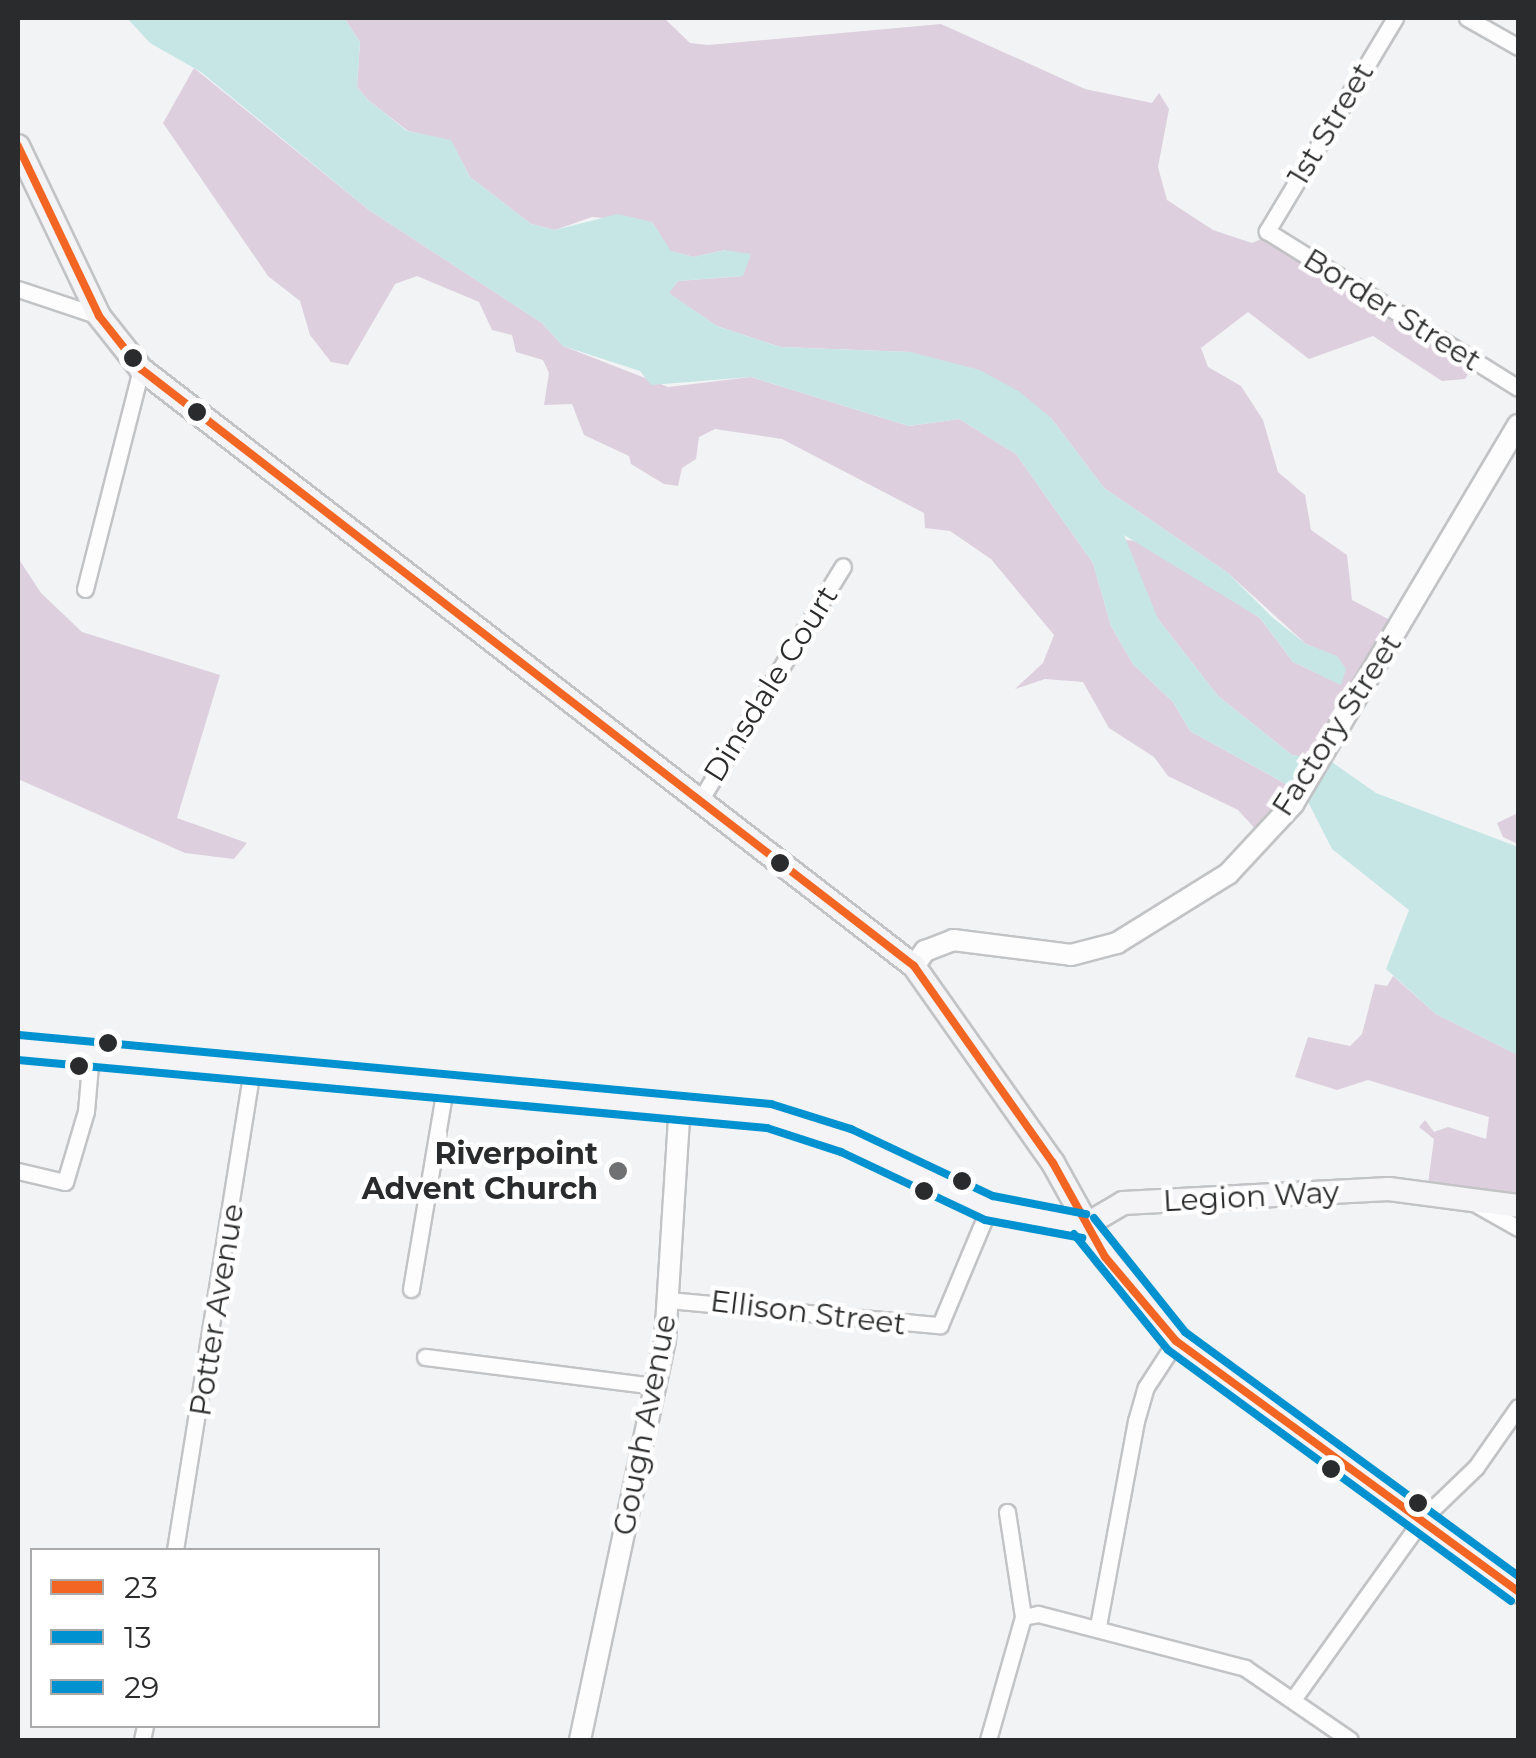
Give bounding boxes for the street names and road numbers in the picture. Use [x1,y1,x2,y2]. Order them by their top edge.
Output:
street label: 1st Street [1280,56,1382,192]
street label: Border Street [1297,241,1487,379]
street label: Dinsdale Court [696,579,846,789]
street label: Factory Street [1265,627,1409,823]
street label: Legion Way [1162,1174,1340,1220]
street label: Potter Avenue [182,1201,252,1419]
street label: Ellison Street [708,1283,908,1343]
street label: Gough Avenue [606,1312,684,1538]

